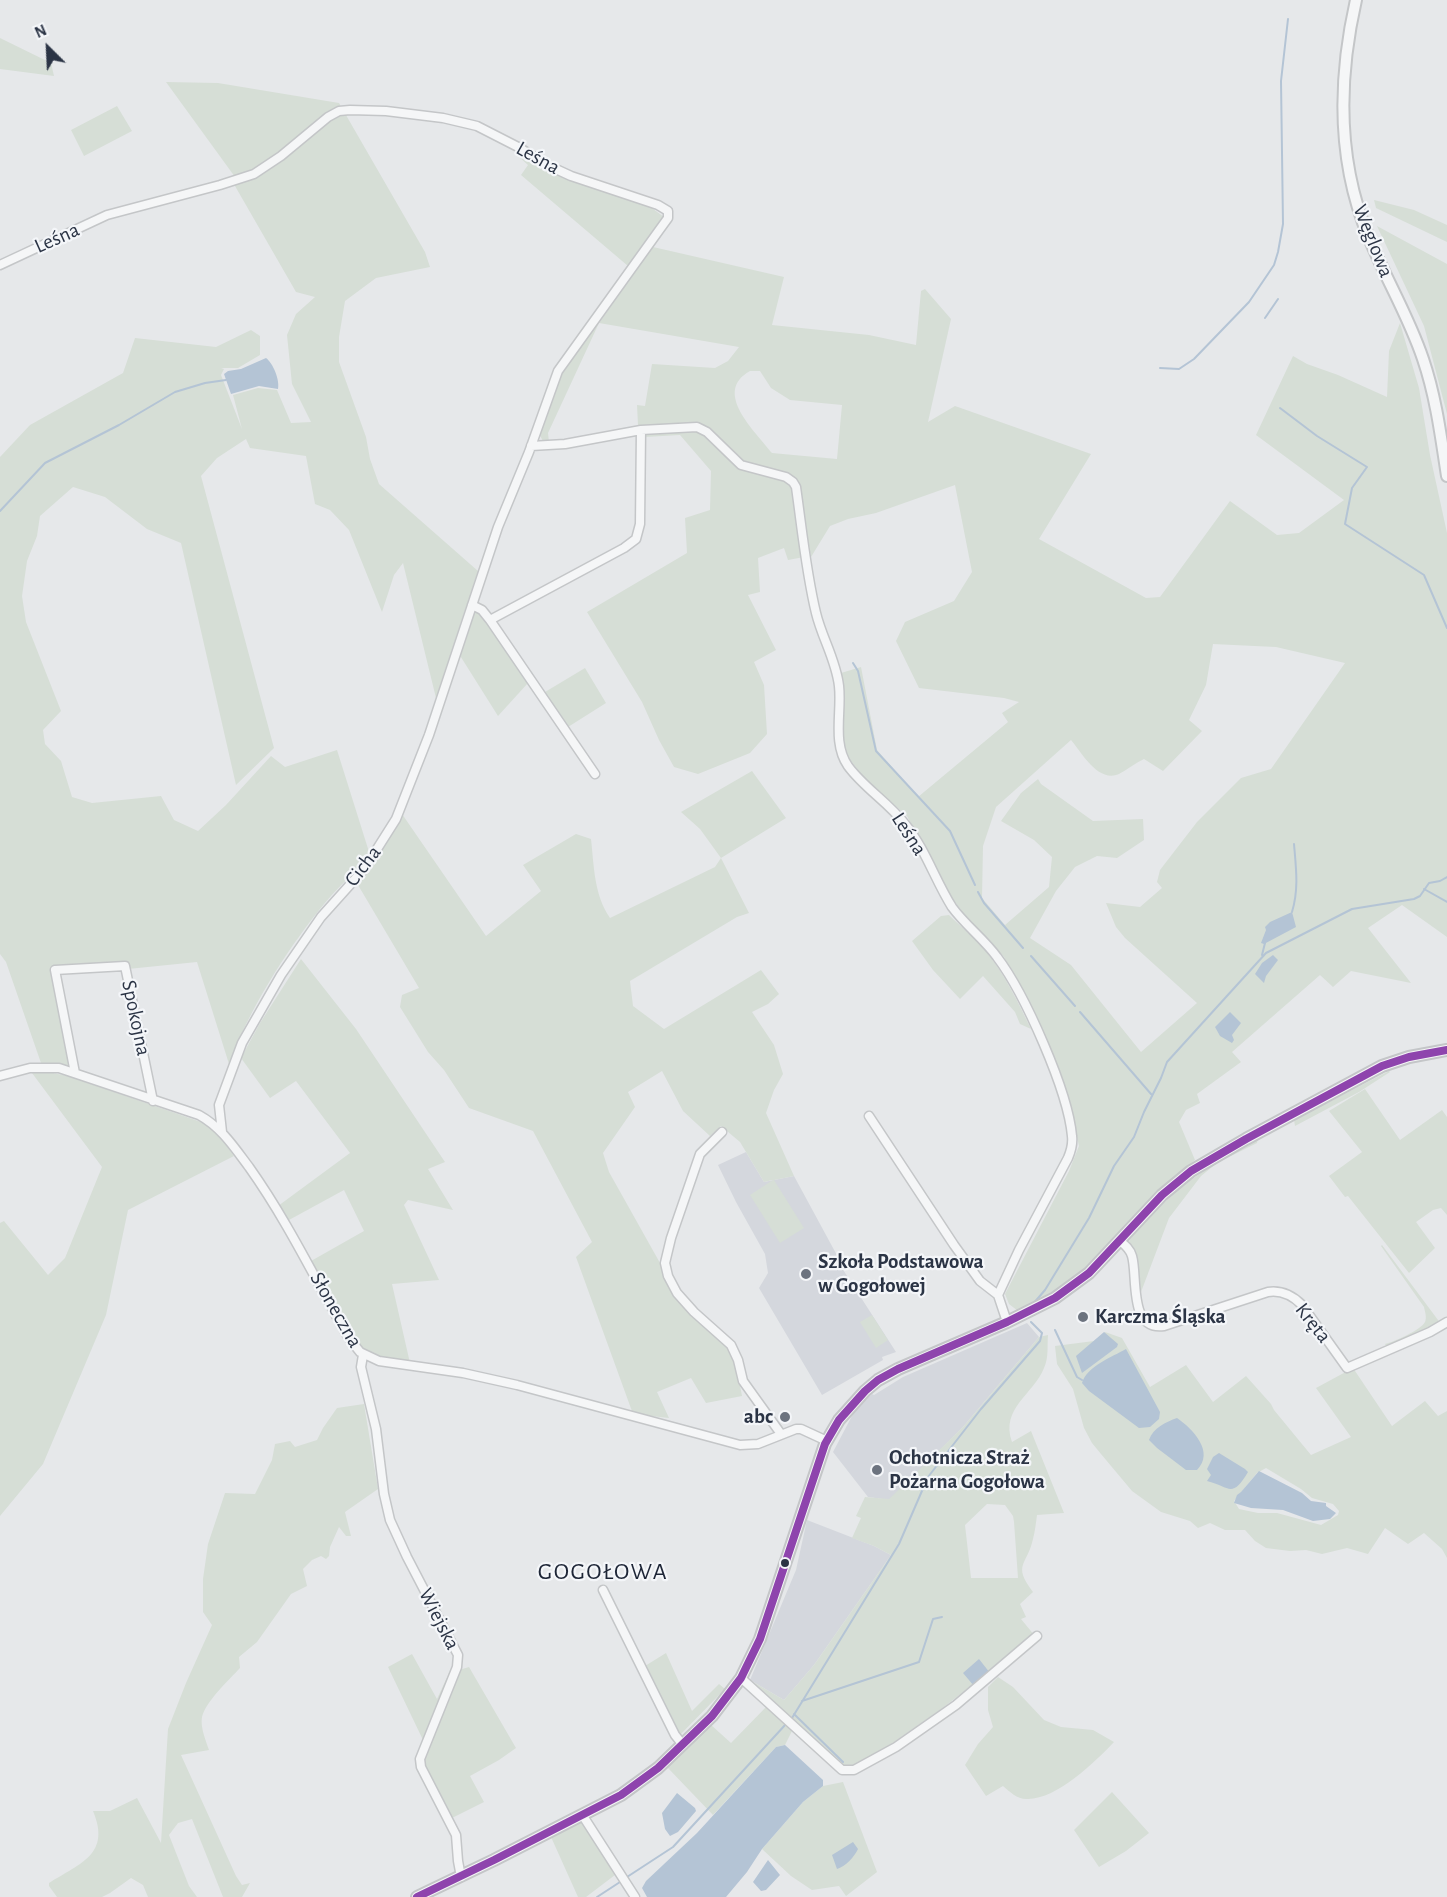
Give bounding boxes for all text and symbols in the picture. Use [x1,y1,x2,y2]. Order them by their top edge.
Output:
north arrow [18,18,78,78]
text: N [32,22,49,41]
street label: Leśna [512,136,564,180]
street label: Węglowa [1347,201,1399,281]
street label: Leśna [31,217,83,259]
street label: Leśna [886,808,932,860]
street label: Cicha [339,841,387,891]
street label: Spokojna [116,978,156,1058]
place label: Szkoła Podstawowa w Gogołowej [818,1249,984,1299]
marker: Szkoła Podstawowa w Gogołowej [799,1267,813,1281]
street label: Słoneczna [304,1268,368,1352]
street label: Kręta [1289,1298,1337,1348]
place label: Karczma Śląska [1095,1304,1226,1330]
marker: Karczma Śląska [1076,1310,1090,1324]
place label: abc [744,1404,773,1430]
marker: abc [778,1410,792,1424]
place label: Ochotnicza Straż Pożarna Gogołowa [889,1445,1045,1495]
marker: Ochotnicza Straż Pożarna Gogołowa [870,1463,884,1477]
unlabelled marker [779,1557,791,1569]
district label: GOGOŁOWA [538,1558,668,1586]
street label: Wiejska [413,1584,465,1654]

